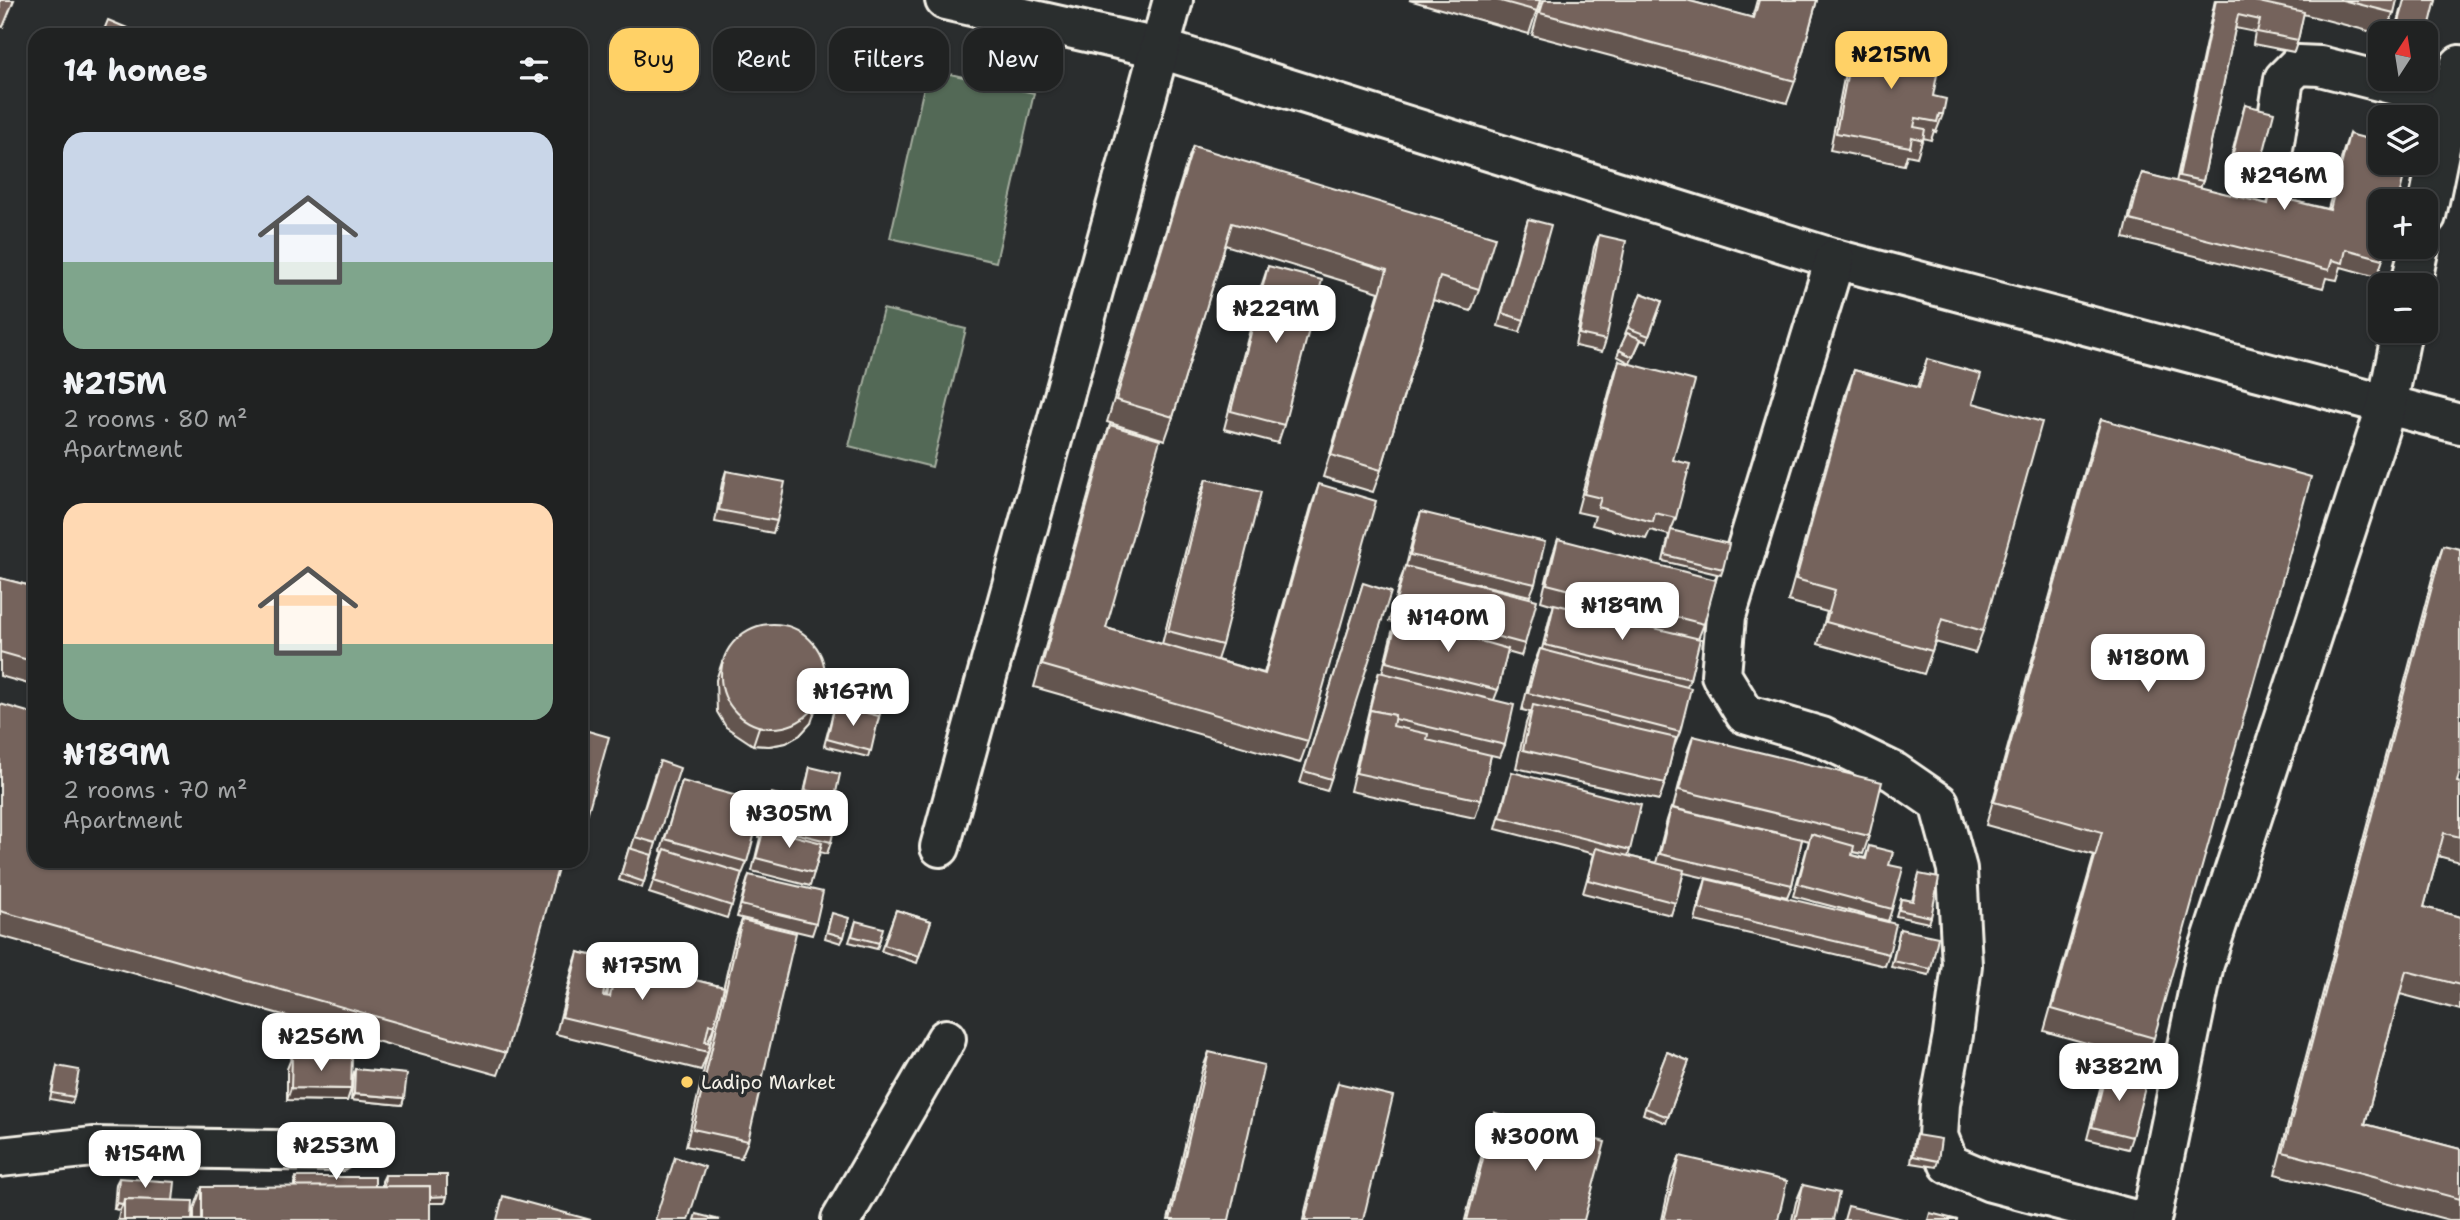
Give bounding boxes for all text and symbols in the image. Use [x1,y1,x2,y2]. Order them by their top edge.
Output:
north arrow [2368,21,2438,91]
map controls [2368,21,2438,343]
chip: Buy [609,28,699,91]
chip: Rent [713,28,815,91]
chip: Filters [829,28,949,91]
chip: New [963,28,1063,91]
pin: ₦215M [1842,32,1940,91]
text: ₦215M [1851,39,1931,69]
text: 14 homes [63,50,208,91]
icon: filters [515,51,553,89]
button: layers [2368,105,2438,175]
pin: ₦296M [2235,152,2333,212]
text: ₦296M [2241,160,2327,190]
icon: home [245,177,371,303]
button: + [2368,189,2438,259]
button: − [2368,273,2438,343]
pin: ₦229M [1227,286,1325,345]
text: ₦229M [1233,293,1319,323]
text: ₦215M [63,363,167,404]
text: 2 rooms · 80 m² [63,404,248,434]
text: Apartment [63,434,183,464]
icon: home [245,548,371,674]
pin: ₦189M [1573,582,1671,642]
text: ₦189M [1581,590,1663,620]
pin: ₦140M [1399,594,1497,654]
text: ₦140M [1407,602,1489,632]
pin: ₦180M [2099,634,2197,694]
text: ₦180M [2107,642,2189,672]
pin: ₦167M [804,668,902,728]
text: ₦167M [813,676,893,706]
text: ₦189M [63,734,170,775]
text: 2 rooms · 70 m² [63,775,248,805]
pin: ₦305M [740,790,838,850]
text: ₦305M [746,798,832,828]
text: Apartment [63,805,183,835]
pin: ₦175M [593,942,691,1002]
text: ₦175M [602,950,682,980]
pin: ₦256M [272,1014,370,1073]
text: ₦256M [278,1021,364,1051]
pin: ₦382M [2070,1044,2168,1103]
text: ₦382M [2075,1051,2163,1081]
place label: Ladipo Market [701,1070,836,1095]
marker: Ladipo Market [679,1074,695,1090]
pin: ₦300M [1486,1114,1584,1173]
text: ₦300M [1491,1121,1579,1151]
pin: ₦253M [287,1122,385,1182]
pin: ₦154M [96,1130,194,1190]
text: ₦253M [293,1130,379,1160]
text: ₦154M [105,1138,185,1168]

